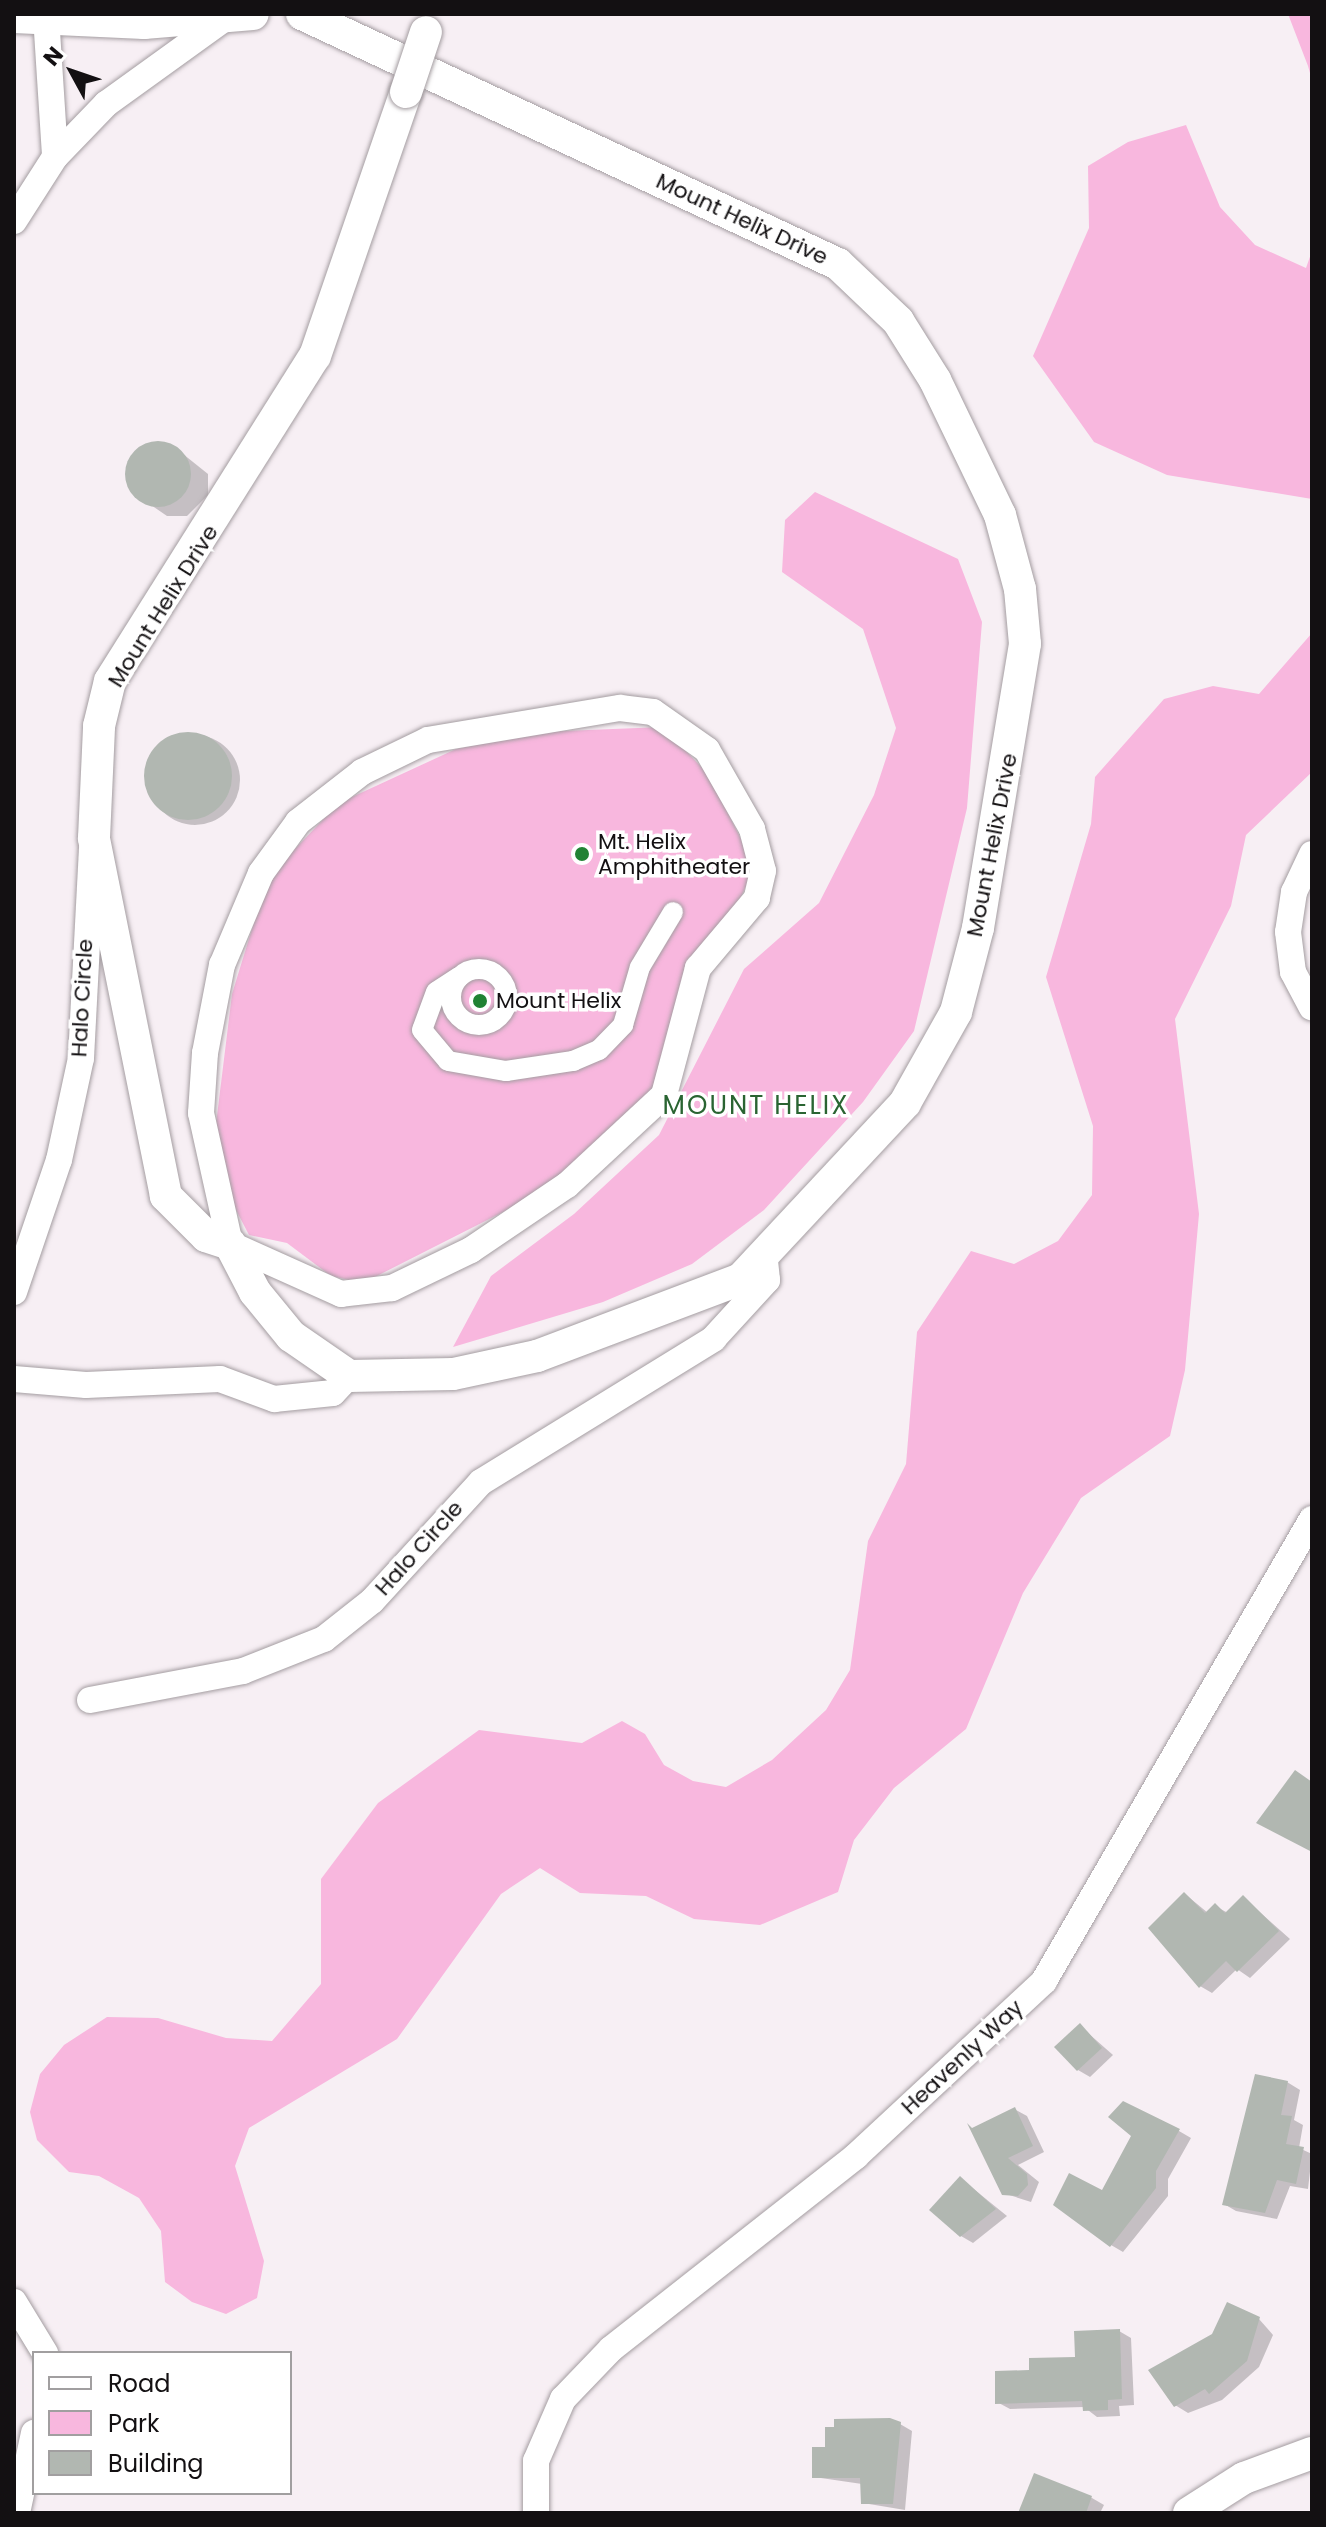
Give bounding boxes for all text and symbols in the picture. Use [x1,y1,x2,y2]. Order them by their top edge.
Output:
north arrow [32,32,112,112]
text: N [36,40,70,73]
street label: Mount Helix Drive [652,168,832,270]
street label: Mount Helix Drive [102,520,224,692]
street label: Mount Helix Drive [961,751,1023,939]
place label: Mt. Helix Amphitheater [598,828,750,880]
marker: Mt. Helix Amphitheater [573,845,591,863]
street label: Halo Circle [66,938,98,1058]
place label: Mount Helix [496,988,621,1014]
marker: Mount Helix [471,992,489,1010]
district label: MOUNT HELIX [663,1090,849,1122]
street label: Halo Circle [370,1495,468,1601]
street label: Heavenly Way [896,1994,1028,2120]
legend [32,2351,292,2495]
text: Road [108,2367,170,2400]
text: Park [108,2407,159,2440]
text: Building [108,2447,204,2480]

